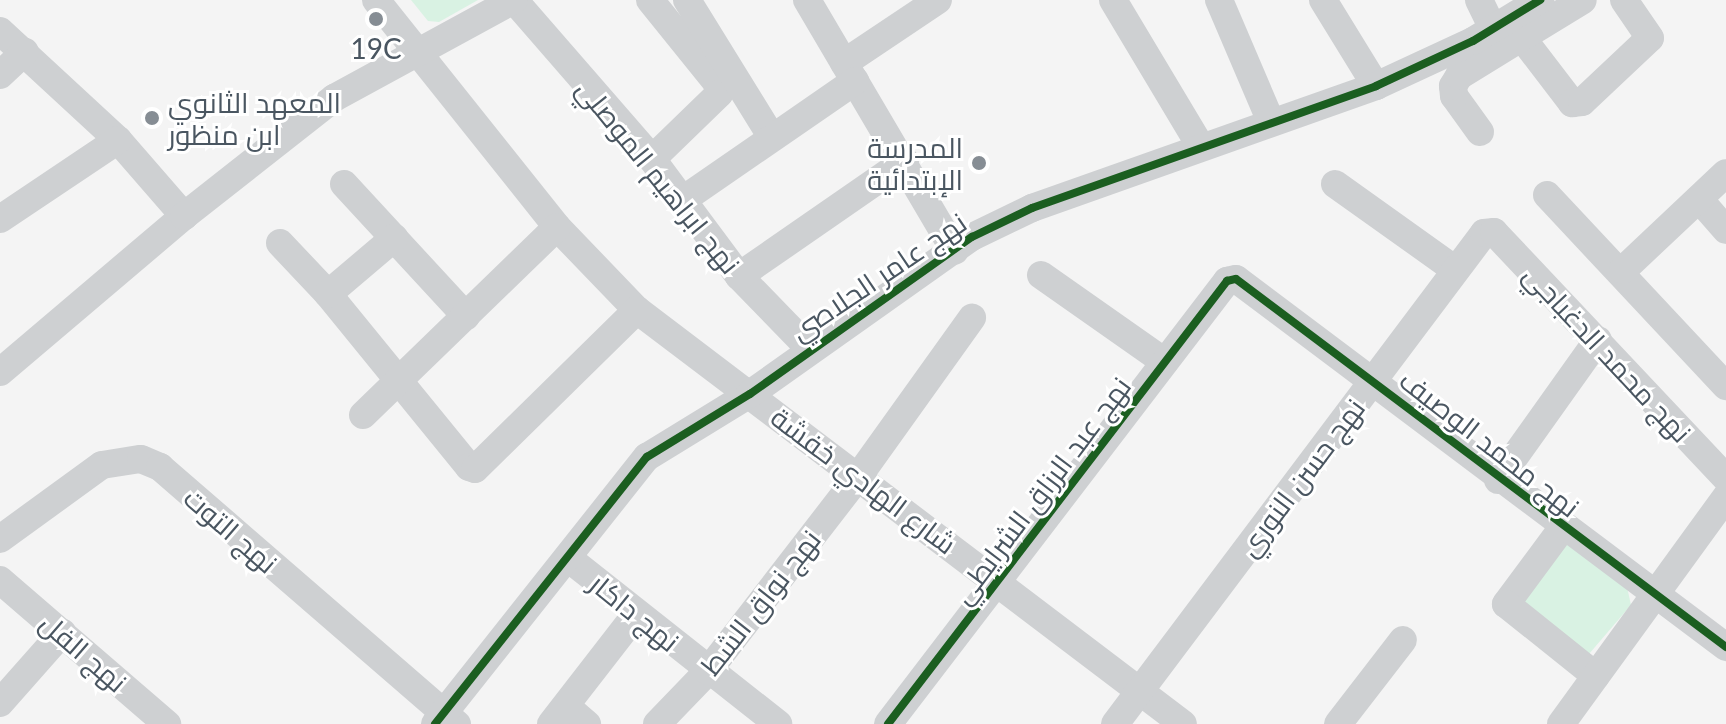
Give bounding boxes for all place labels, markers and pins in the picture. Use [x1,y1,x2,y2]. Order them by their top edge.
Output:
marker: 19C [367,10,385,28]
place label: 19C [350,31,402,65]
place label: المعهد الثانوي ابن منظور [168,85,341,151]
marker: المعهد الثانوي ابن منظور [143,109,161,127]
place label: المدرسة الإبتدائية [867,130,963,196]
marker: المدرسة الإبتدائية [970,154,988,172]

